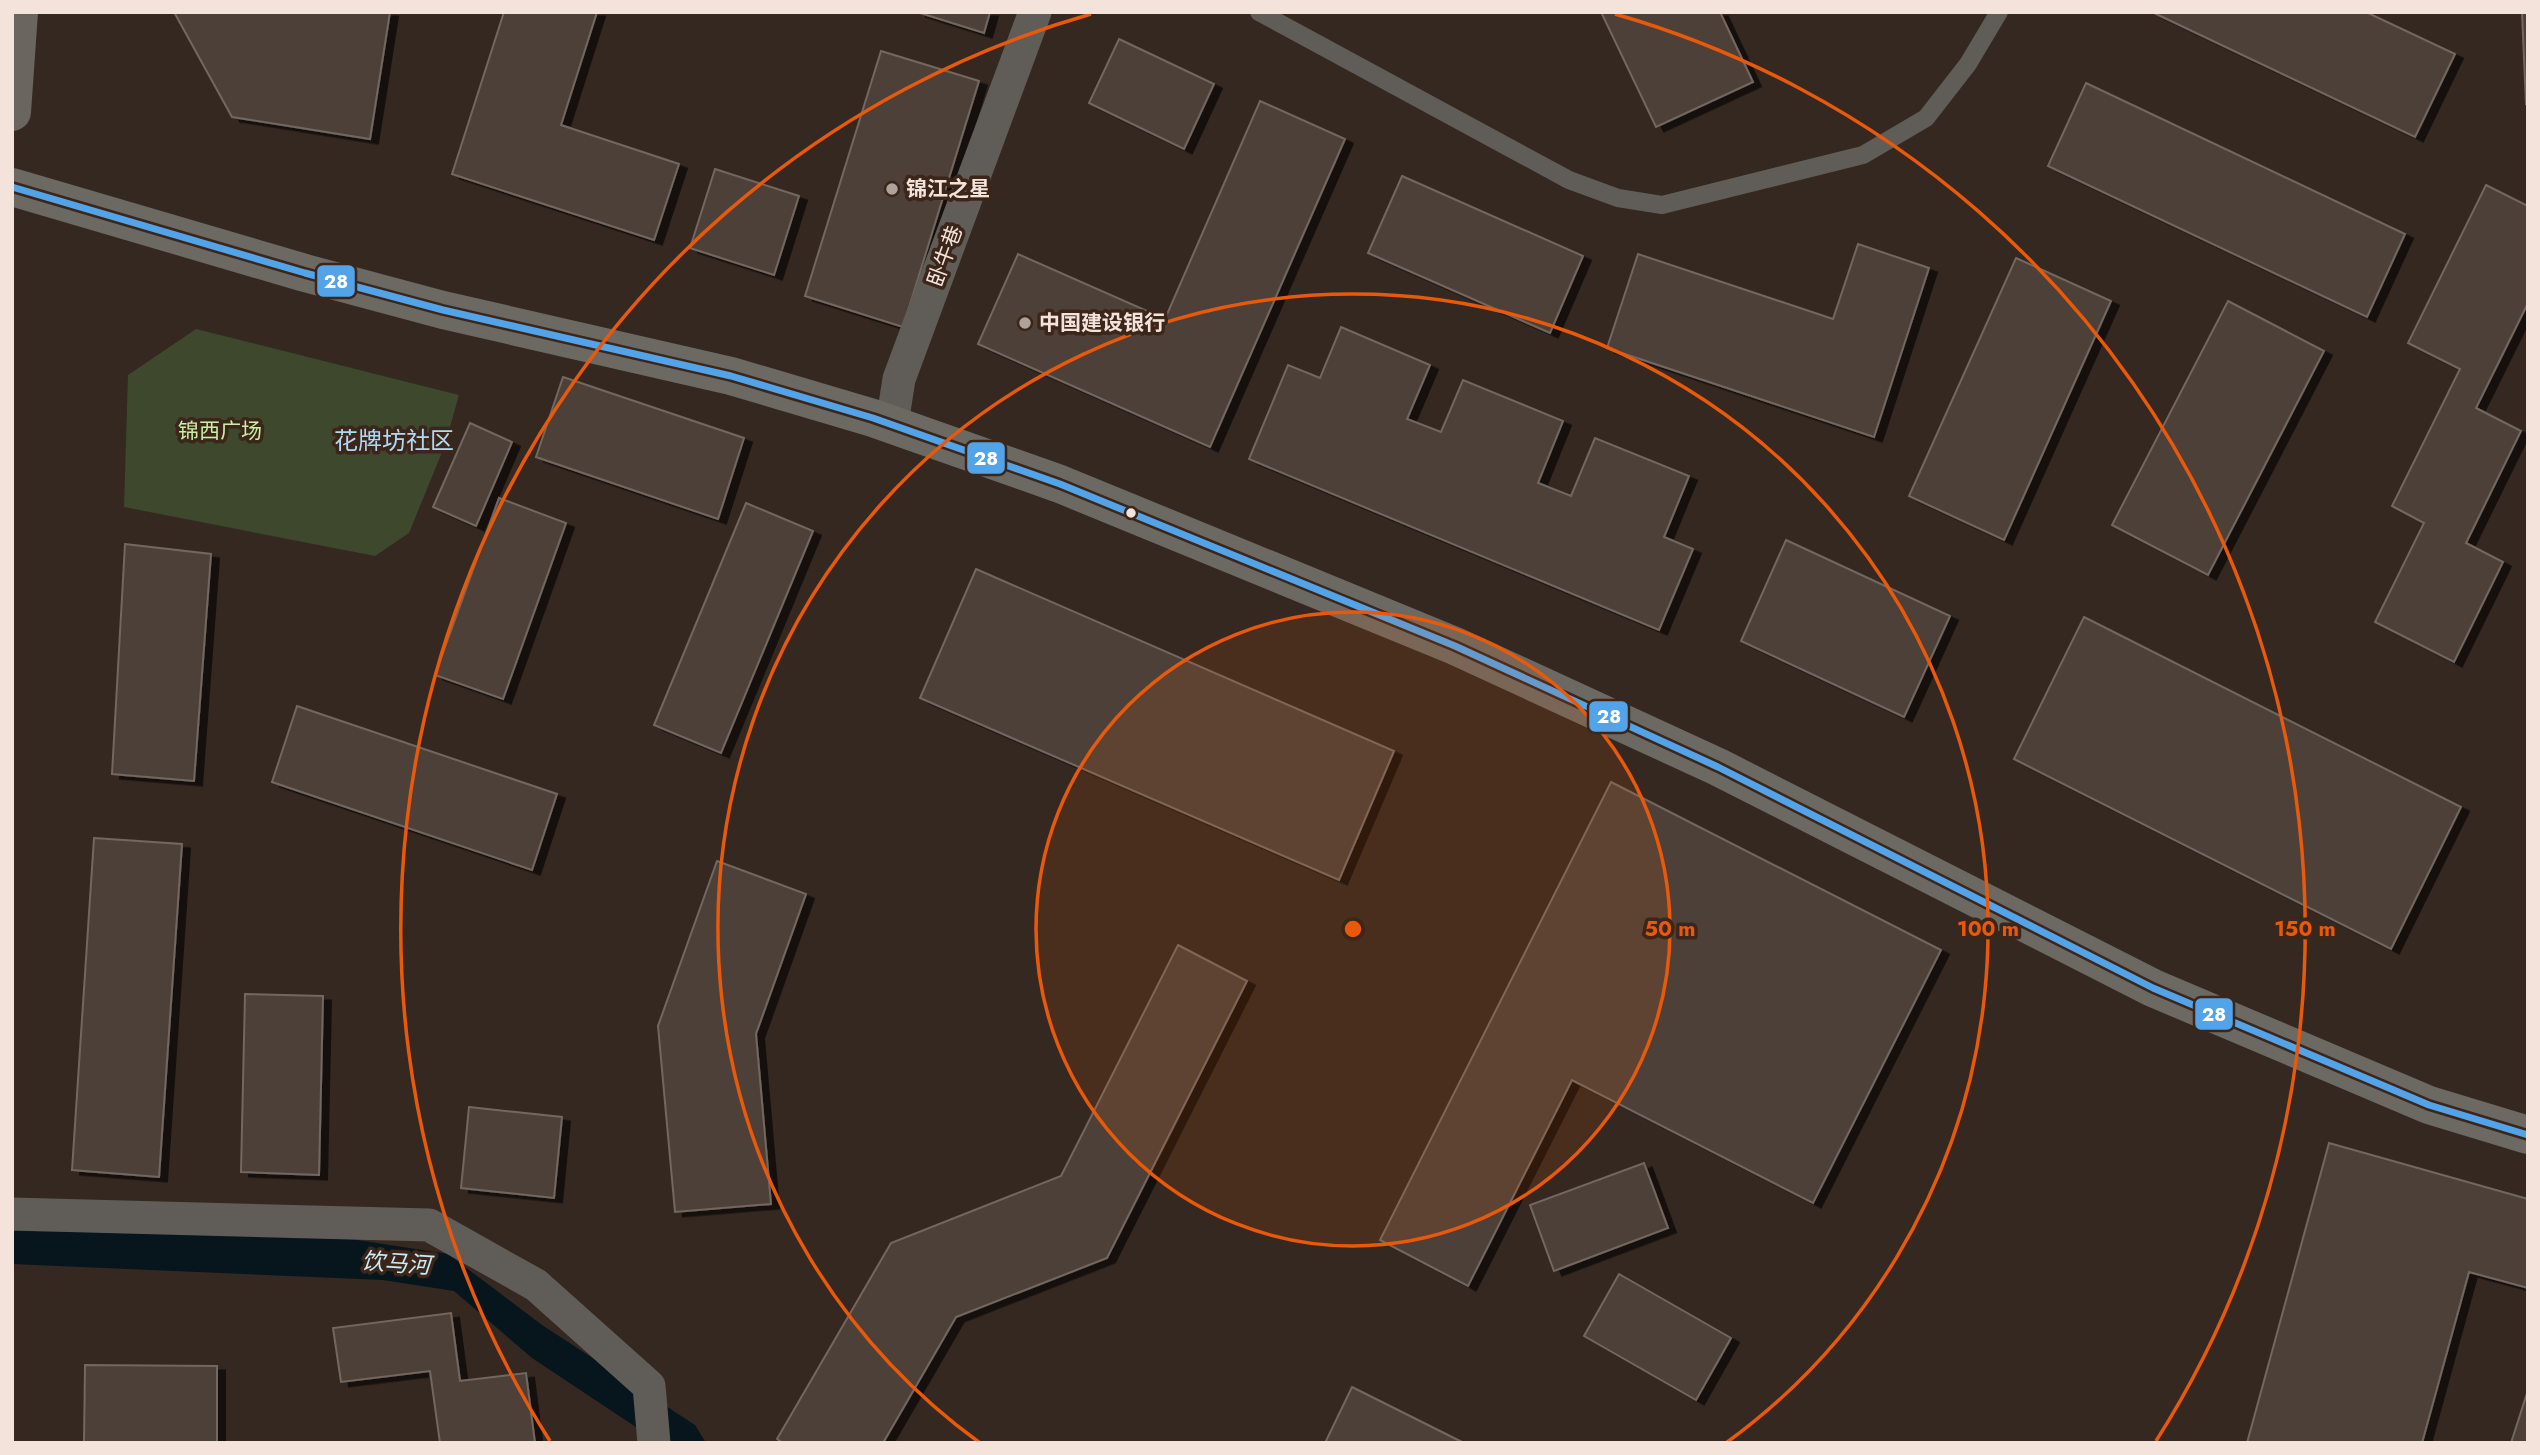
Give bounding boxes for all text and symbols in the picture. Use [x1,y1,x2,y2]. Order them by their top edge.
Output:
place label: 锦江之星 [906,174,990,204]
marker: 锦江之星 [884,181,900,197]
street label: 卧牛巷 [920,221,970,291]
line badge: 28 [316,264,356,298]
text: 28 [324,268,348,295]
place label: 中国建设银行 [1039,308,1165,338]
marker: 中国建设银行 [1017,315,1033,331]
park label: 锦西广场 [178,416,262,446]
district label: 花牌坊社区 [334,423,454,458]
line badge: 28 [966,441,1006,475]
text: 28 [974,445,998,472]
unlabelled marker [1124,506,1138,520]
line badge: 28 [1588,700,1629,733]
text: 28 [1597,703,1621,730]
text: 50 m [1645,914,1695,944]
text: 100 m [1957,914,2019,944]
text: 150 m [2274,914,2336,944]
centre of rings [1341,917,1365,941]
line badge: 28 [2194,997,2234,1031]
text: 28 [2202,1001,2226,1028]
water label: 饮马河 [360,1244,436,1283]

